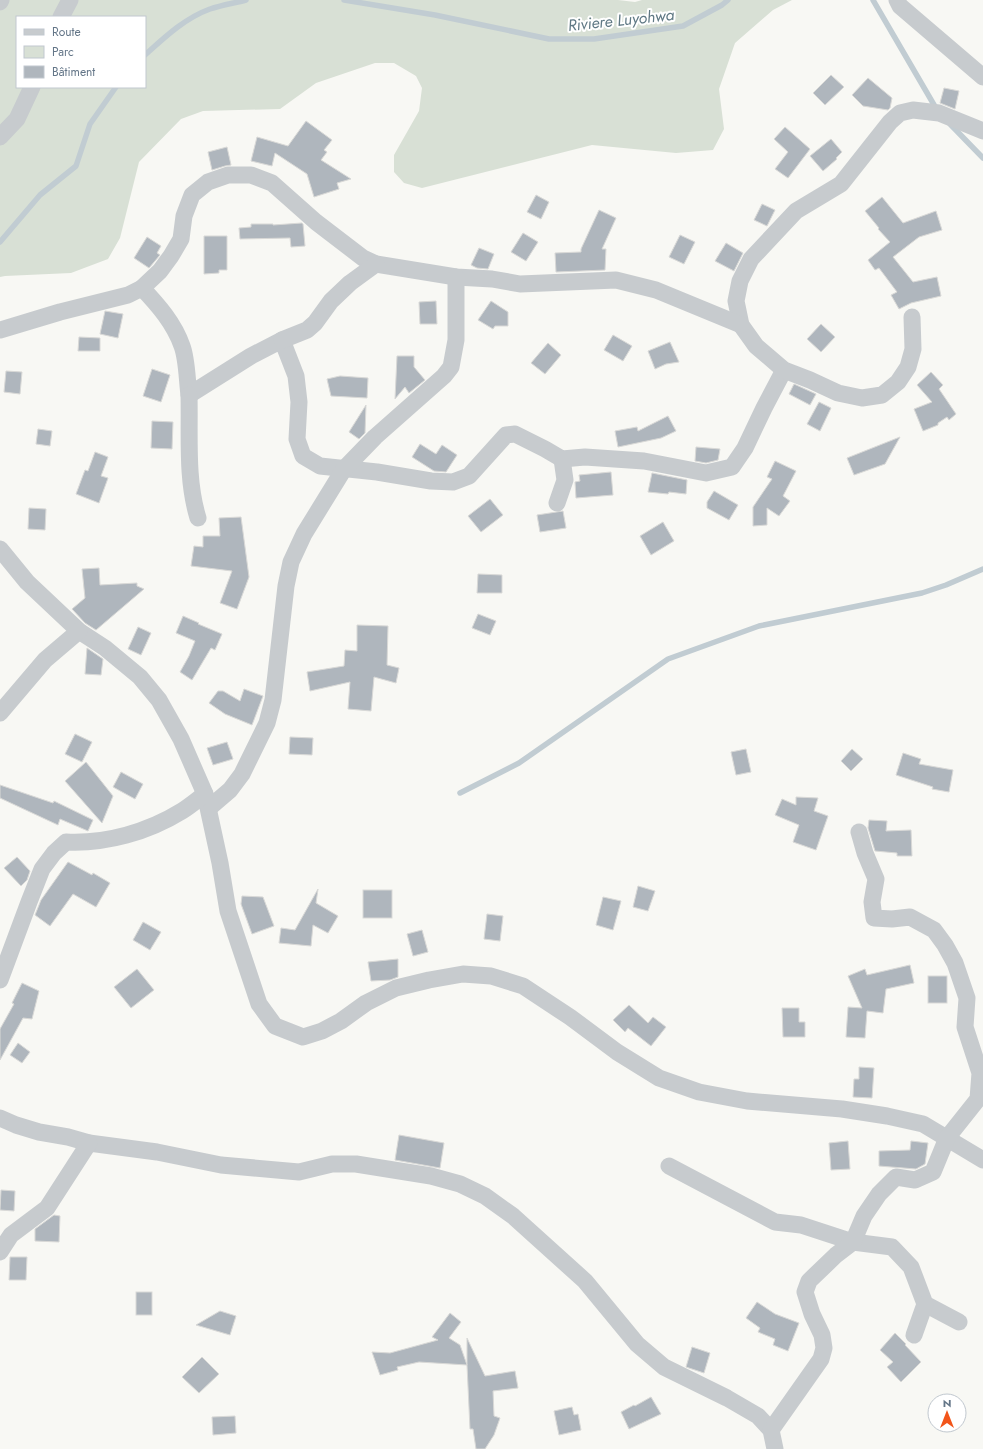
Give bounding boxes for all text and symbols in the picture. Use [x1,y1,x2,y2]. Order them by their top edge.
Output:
water label: Riviere Luyohwa [567,3,675,37]
legend [16,16,146,88]
text: Route [52,23,81,41]
text: Parc [52,43,74,61]
text: Bâtiment [52,63,95,81]
north arrow [927,1393,967,1433]
text: N [943,1395,951,1411]

